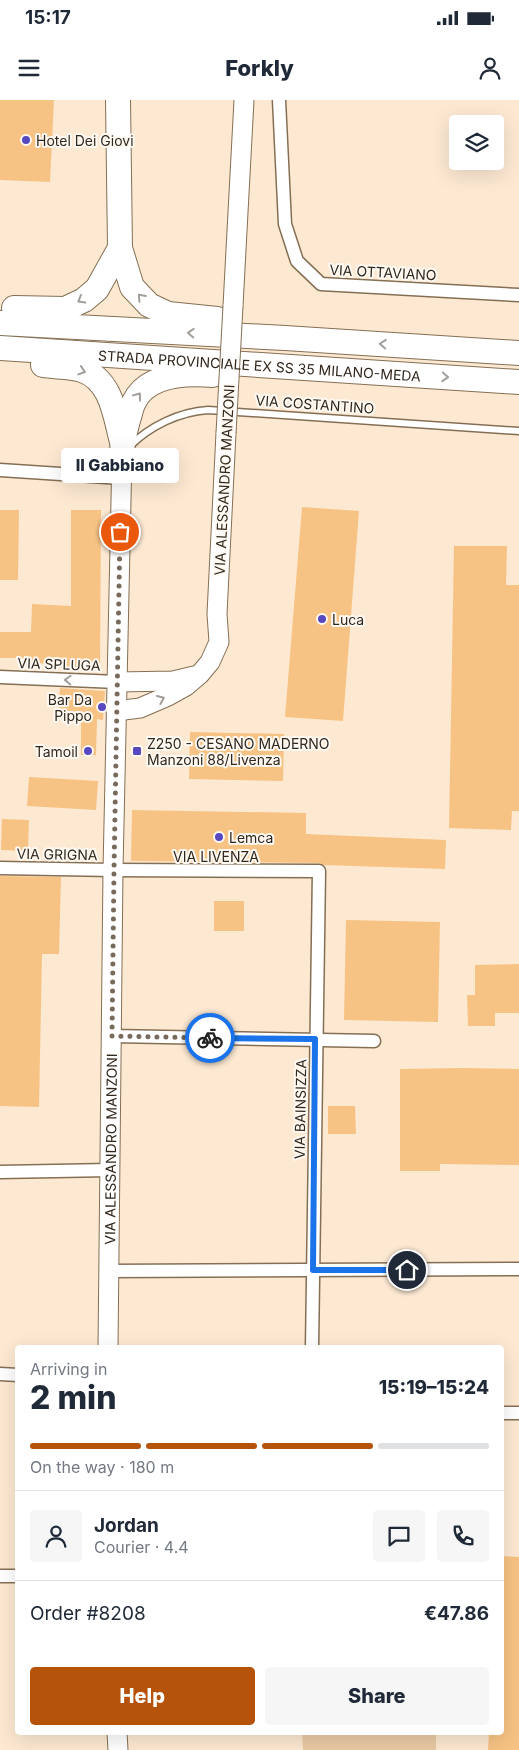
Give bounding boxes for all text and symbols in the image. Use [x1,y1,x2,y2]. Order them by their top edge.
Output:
text: 15:17 [25,6,71,29]
icon: menu [15,54,43,82]
icon: person [476,54,504,82]
text: Forkly [225,55,294,81]
map controls [449,115,504,170]
button: layers [449,115,504,170]
place label: Hotel Dei Giovi [36,132,134,149]
marker: Hotel Dei Giovi [20,134,32,146]
street label: VIA OTTAVIANO [329,261,437,283]
one-way arrow [78,294,87,304]
one-way arrow [138,294,147,303]
one-way arrow [187,327,195,338]
one-way arrow [379,339,387,350]
street label: STRADA PROVINCIALE EX SS 35 MILANO-MEDA [98,346,422,384]
one-way arrow [77,365,85,375]
one-way arrow [441,372,449,383]
street label: VIA ALESSANDRO MANZONI [211,384,237,576]
street label: VIA COSTANTINO [255,391,375,417]
one-way arrow [132,392,141,402]
callout: Il Gabbiano [61,447,179,482]
text: Il Gabbiano [76,455,164,475]
pin [99,511,141,553]
icon: bag [106,518,134,546]
place label: Luca [332,611,364,628]
marker: Luca [316,613,328,625]
street label: VIA SPLUGA [17,654,101,674]
one-way arrow [64,675,72,685]
place label: Bar Da Pippo [48,691,92,724]
one-way arrow [156,694,165,705]
marker: Bar Da Pippo [96,701,108,713]
place label: Z250 - CESANO MADERNO Manzoni 88/Livenza [147,735,330,768]
place label: Tamoil [35,743,78,760]
marker: Tamoil [82,745,94,757]
marker: Z250 - CESANO MADERNO Manzoni 88/Livenza [131,745,143,757]
place label: Lemca [229,829,273,846]
marker: Lemca [213,831,225,843]
street label: VIA GRIGNA [16,845,98,863]
street label: VIA LIVENZA [173,848,259,865]
courier [185,1013,235,1063]
icon: bike [196,1024,224,1052]
street label: VIA ALESSANDRO MANZONI [101,1053,120,1245]
street label: VIA BAINSIZZA [291,1058,309,1159]
pin [386,1249,428,1291]
icon: home [393,1256,421,1284]
text: Arriving in [30,1359,107,1379]
text: 15:19–15:24 [379,1376,489,1399]
text: 2 min [30,1378,116,1417]
text: On the way · 180 m [30,1457,174,1477]
button: person [30,1510,82,1562]
button: chat [373,1510,425,1562]
button: phone [437,1510,489,1562]
text: Jordan [94,1514,159,1537]
text: Courier · 4.4 [94,1537,189,1557]
text: Order #8208 [30,1602,146,1625]
text: €47.86 [424,1602,489,1625]
button: Help [30,1667,255,1725]
button: Share [265,1667,489,1725]

